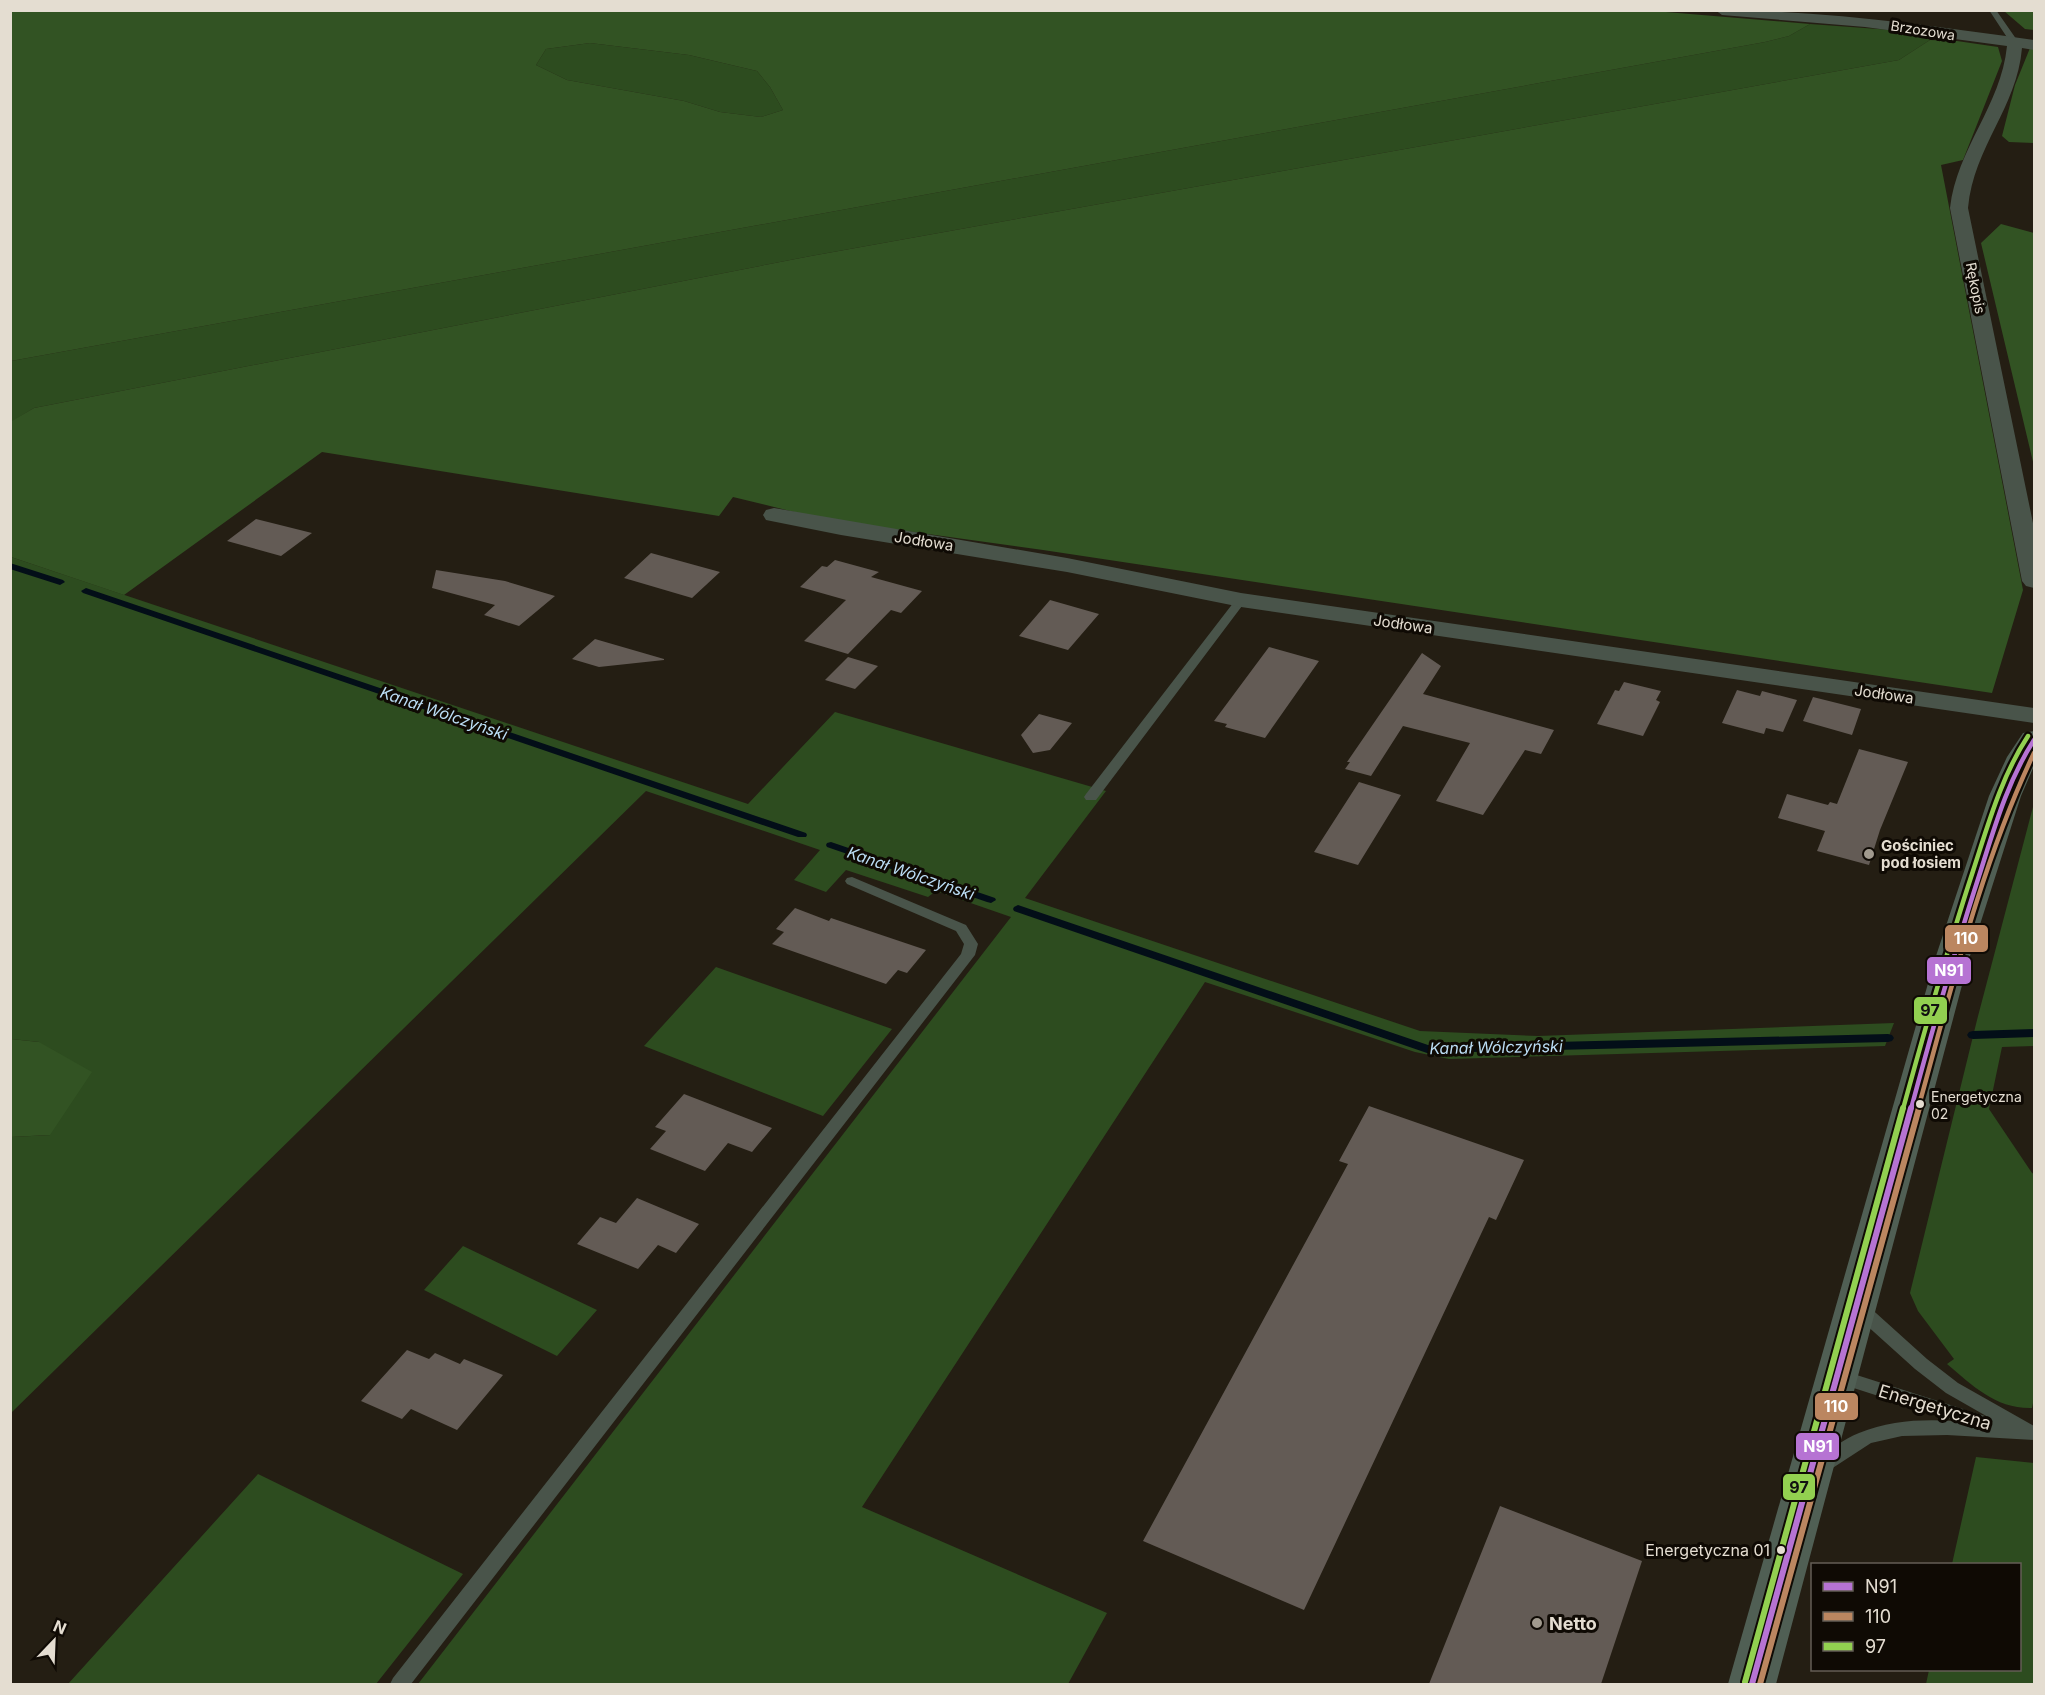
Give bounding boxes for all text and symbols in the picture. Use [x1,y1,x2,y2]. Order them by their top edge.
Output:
street label: Brzozowa [1890,17,1956,43]
street label: Rękopis [1963,261,1989,315]
street label: Jodłowa [893,527,955,555]
street label: Jodłowa [1372,610,1434,638]
street label: Jodłowa [1853,680,1915,708]
water label: Kanał Wólczyński [378,682,511,745]
place label: Gościniec pod łosiem [1881,836,1961,872]
water label: Kanał Wólczyński [845,842,978,905]
marker: Gościniec pod łosiem [1862,847,1876,861]
line badge: 110 [1944,924,1989,953]
text: 110 [1954,928,1979,948]
line badge: N91 [1926,956,1972,985]
text: N91 [1934,960,1964,980]
line badge: 97 [1913,996,1948,1025]
text: 97 [1920,1000,1940,1020]
water label: Kanał Wólczyński [1429,1036,1564,1058]
place label: Energetyczna 02 [1931,1088,2022,1122]
marker: Energetyczna 02 [1914,1098,1926,1110]
street label: Energetyczna [1876,1380,1994,1434]
line badge: 110 [1814,1392,1859,1421]
text: 110 [1824,1396,1849,1416]
line badge: N91 [1795,1432,1840,1461]
text: N91 [1803,1436,1833,1456]
line badge: 97 [1782,1473,1816,1501]
text: 97 [1789,1477,1809,1497]
place label: Energetyczna 01 [1645,1540,1770,1560]
marker: Energetyczna 01 [1775,1544,1787,1556]
legend [1811,1563,2021,1671]
text: N91 [1865,1576,1897,1597]
text: 110 [1865,1606,1891,1627]
north arrow [24,1611,84,1671]
place label: Netto [1549,1613,1597,1634]
text: N [50,1616,69,1639]
marker: Netto [1530,1616,1544,1630]
text: 97 [1865,1636,1886,1657]

